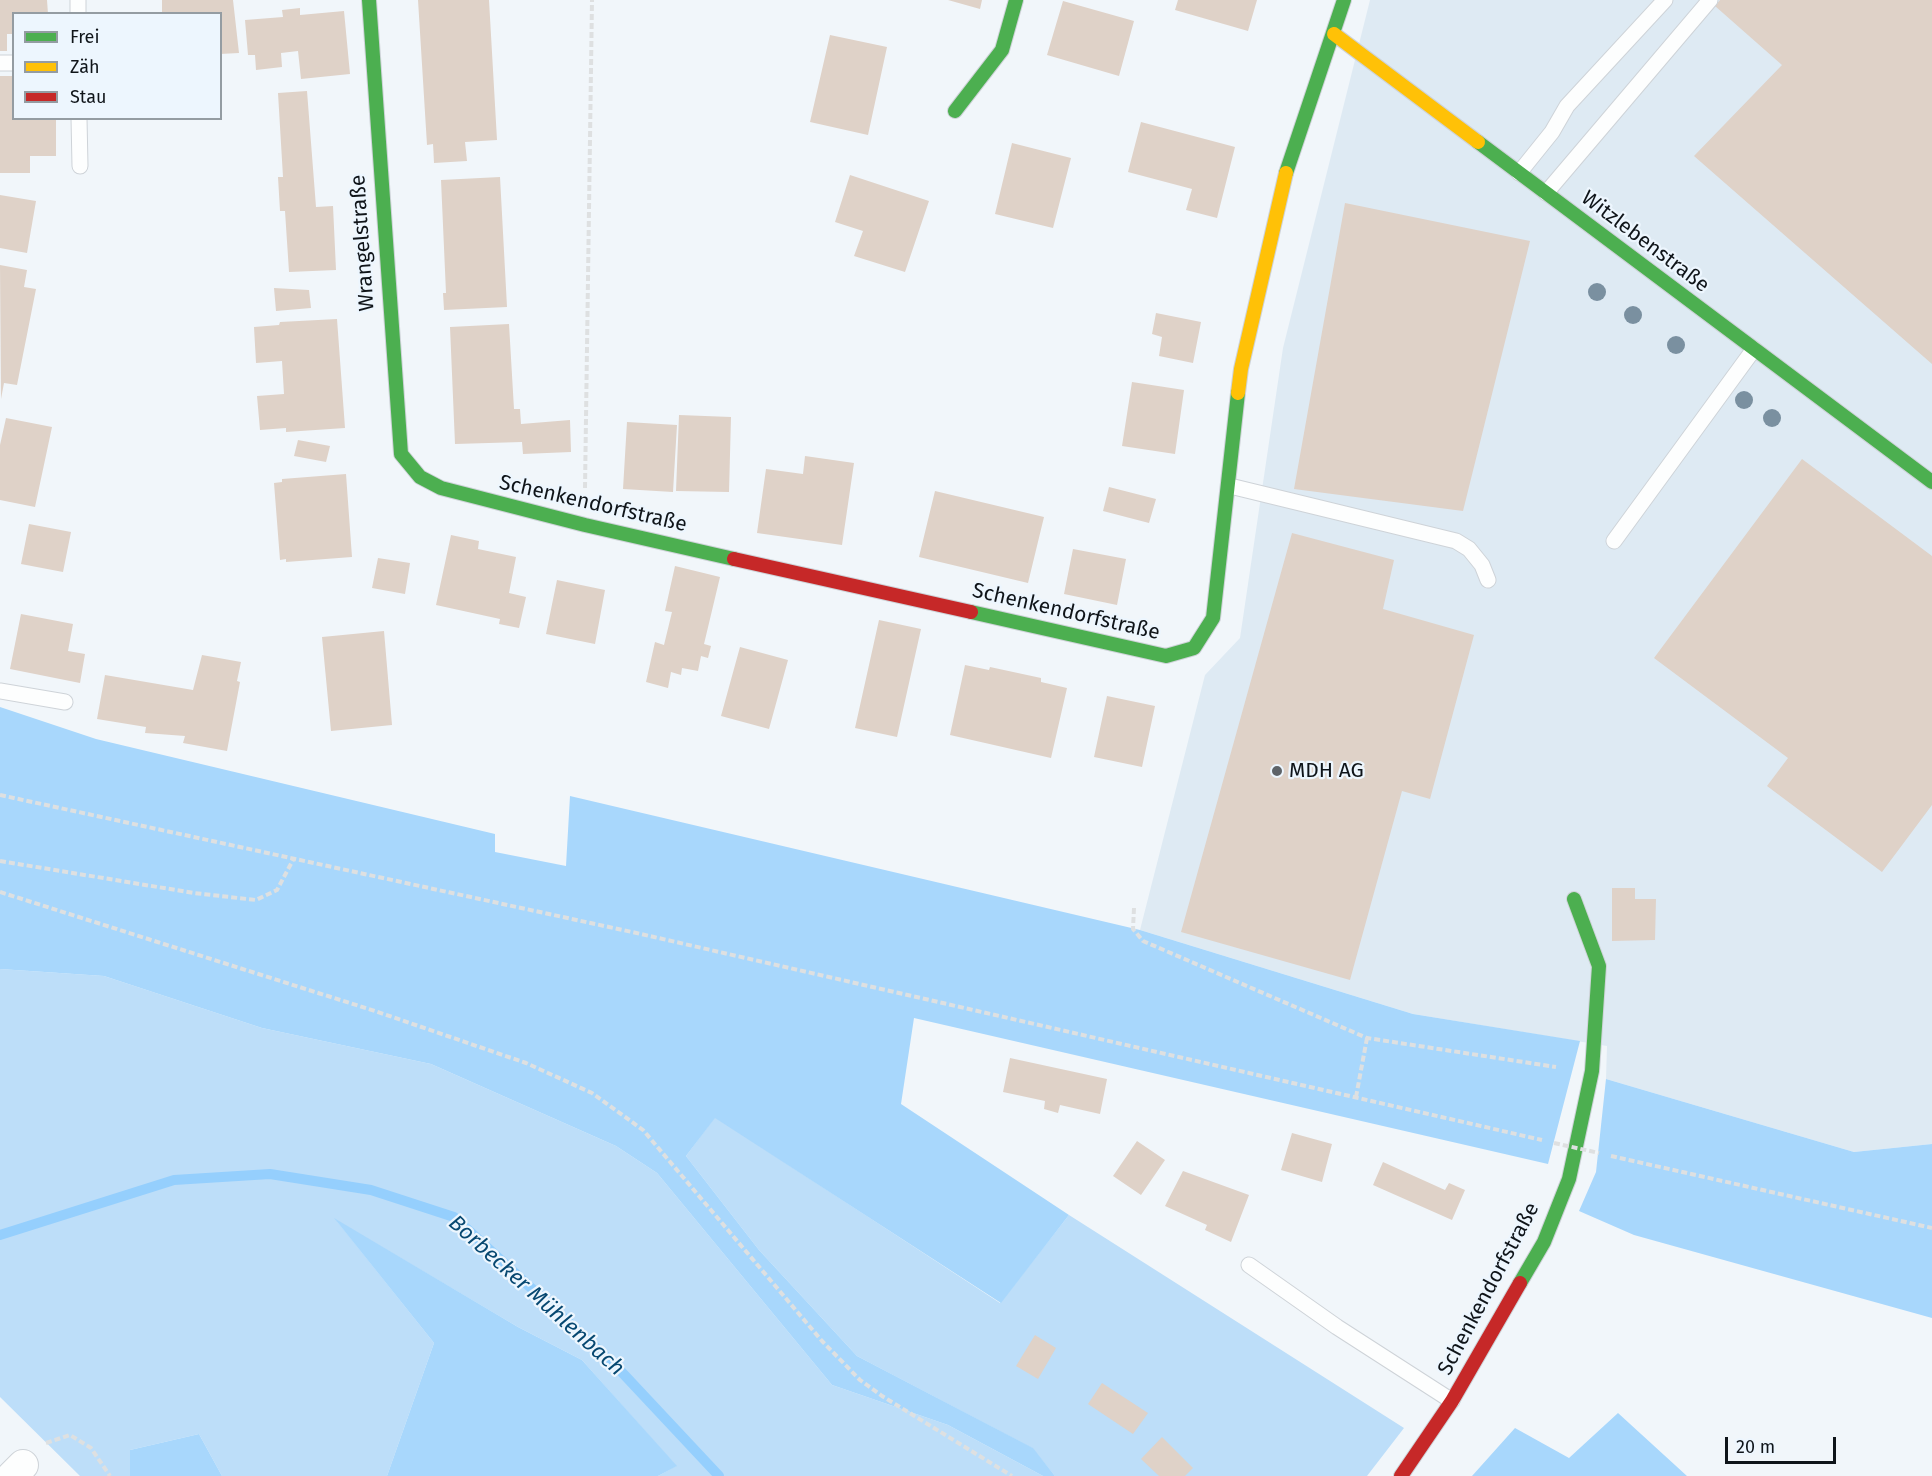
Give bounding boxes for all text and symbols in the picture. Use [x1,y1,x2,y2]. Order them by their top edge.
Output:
legend [12,12,222,120]
text: Frei [70,26,100,48]
text: Zäh [70,56,99,78]
text: Stau [70,86,106,108]
street label: Wrangelstraße [346,174,380,312]
street label: Witzlebenstraße [1576,186,1714,298]
street label: Schenkendorfstraße [497,470,689,538]
street label: Schenkendorfstraße [970,578,1162,646]
place label: MDH AG [1289,758,1364,784]
marker: MDH AG [1270,764,1284,778]
street label: Schenkendorfstraße [1433,1198,1545,1380]
water label: Borbecker Mühlenbach [443,1210,629,1382]
scale bar [1728,1425,1839,1463]
text: 20 m [1736,1436,1775,1458]

